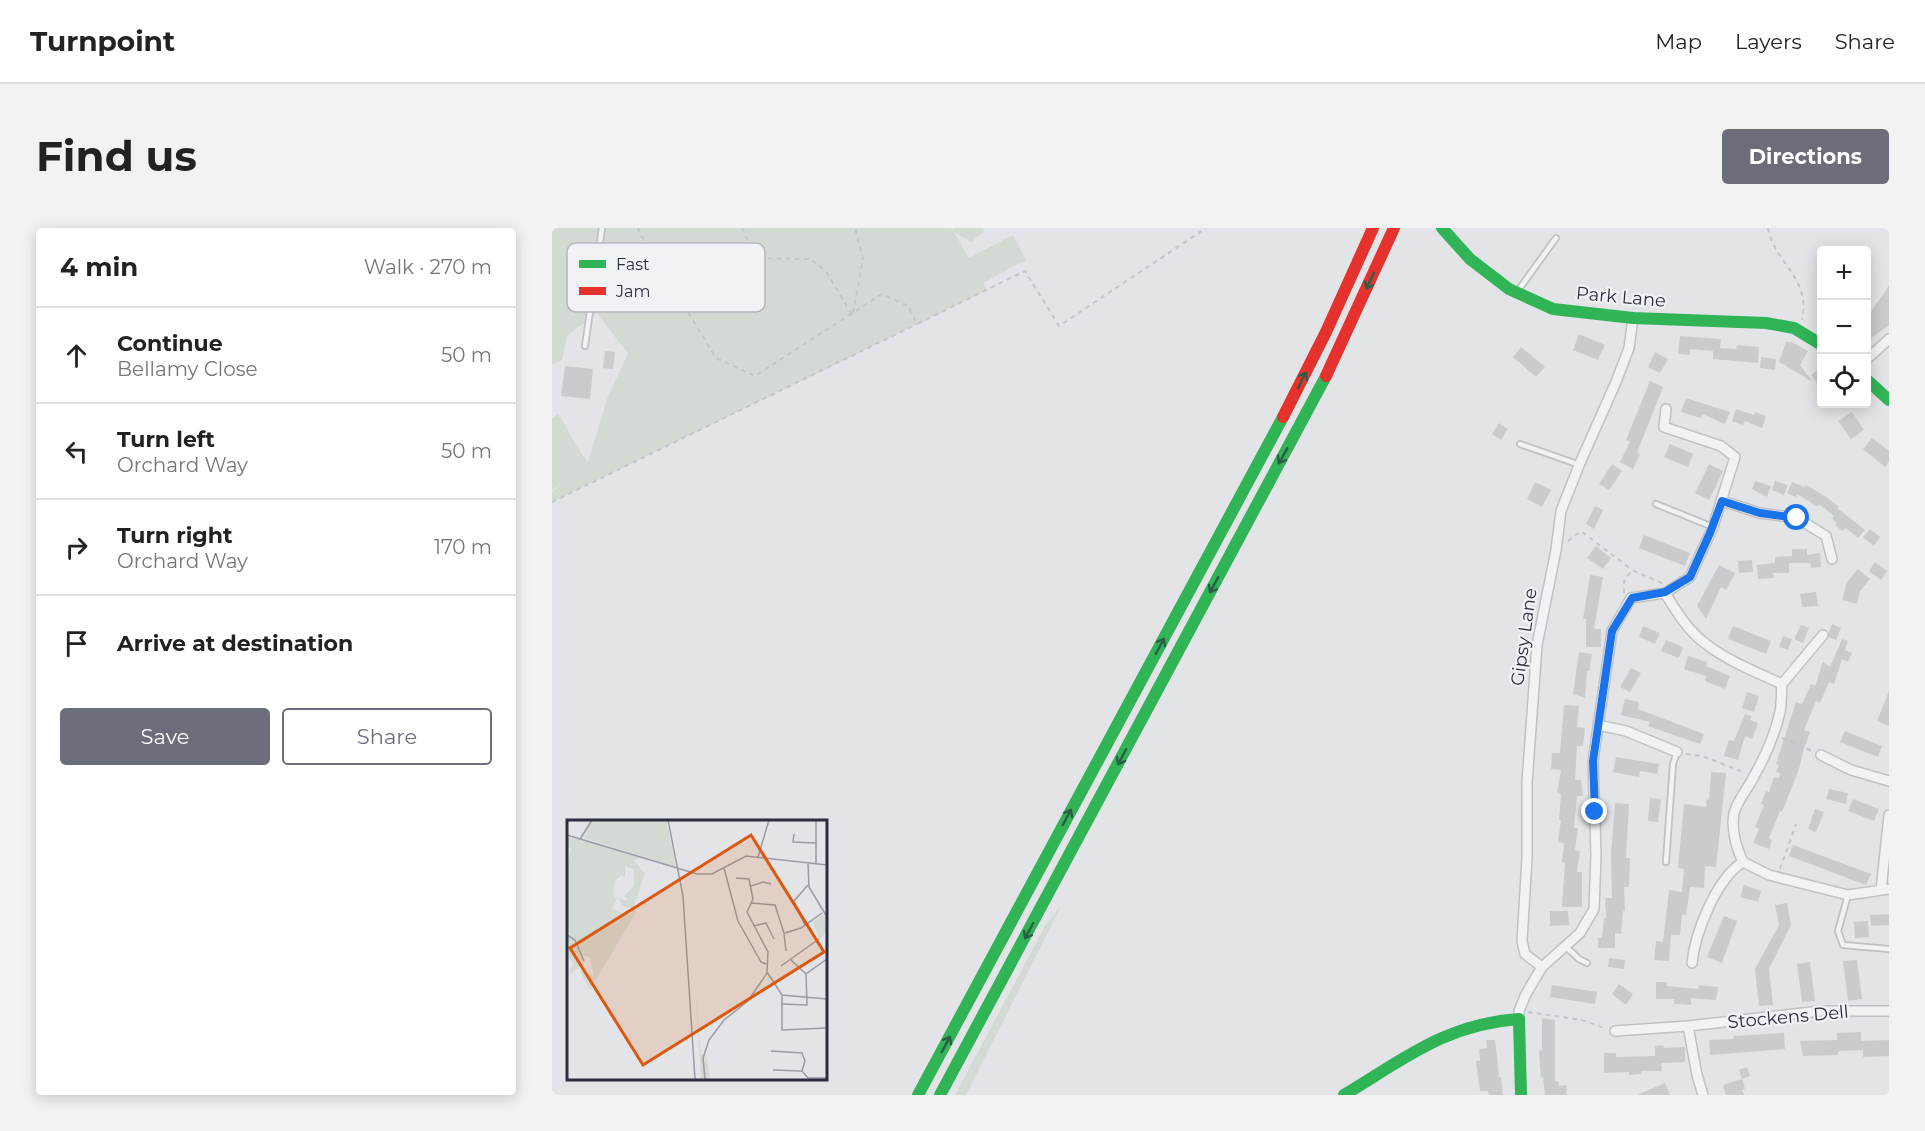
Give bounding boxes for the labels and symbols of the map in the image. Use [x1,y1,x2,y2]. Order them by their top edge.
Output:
legend [567,243,765,312]
text: Fast [616,255,650,274]
one-way arrow [1364,272,1376,290]
text: Jam [615,282,650,301]
street label: Park Lane [1575,282,1667,312]
one-way arrow [1297,371,1308,389]
one-way arrow [1277,447,1289,464]
route start [1783,504,1809,530]
one-way arrow [1208,576,1219,594]
street label: Gipsy Lane [1506,587,1542,687]
one-way arrow [1154,638,1166,655]
one-way arrow [1116,748,1127,766]
route end [1581,798,1607,824]
one-way arrow [1062,809,1073,827]
inset map [567,820,826,1080]
one-way arrow [1023,921,1034,939]
street label: Stockens Dell [1726,1001,1850,1033]
one-way arrow [941,1035,952,1053]

